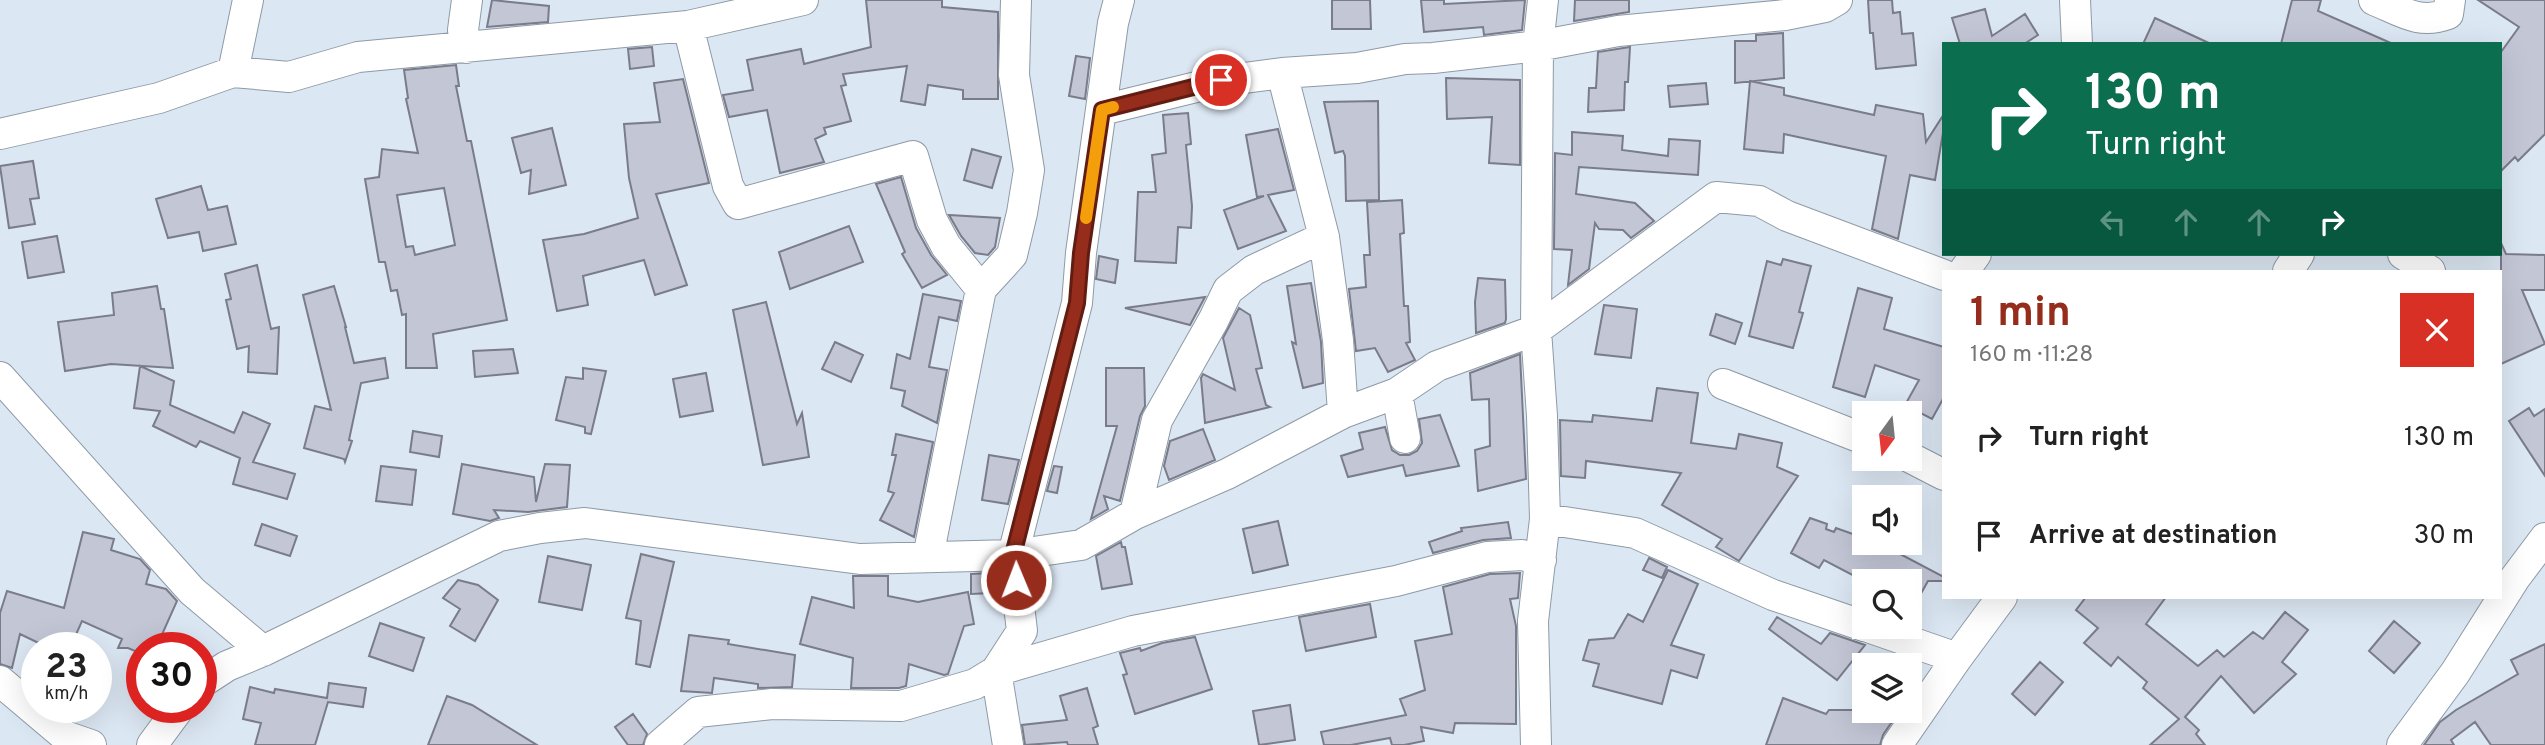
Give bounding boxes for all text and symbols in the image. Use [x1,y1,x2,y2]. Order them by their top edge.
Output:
pin [1191,50,1251,110]
icon: arrive [1202,61,1240,99]
text: 130 m [2085,65,2221,127]
icon: right [1970,70,2061,161]
text: Turn right [2085,126,2227,166]
icon: left [2094,203,2132,241]
icon: ahead [2167,203,2205,241]
icon: ahead [2240,203,2278,241]
icon: right [2313,203,2351,241]
text: 1 min [1970,288,2071,341]
button: close [2400,293,2474,367]
text: 160 m · 11:28 [1970,341,2093,370]
north arrow [1852,401,1922,471]
map controls [1852,401,1922,723]
icon: right [1970,419,2008,457]
text: Turn right [2029,422,2149,455]
text: 130 m [2404,422,2474,455]
button: sound [1852,485,1922,555]
icon: arrive [1970,517,2008,555]
text: Arrive at destination [2029,520,2277,553]
text: 30 m [2414,520,2474,553]
position arrow [979,543,1053,617]
button: search [1852,569,1922,639]
speed limit sign: 30 [126,632,217,723]
text: 23 [45,646,88,690]
button: layers [1852,653,1922,723]
text: km/h [45,683,88,706]

